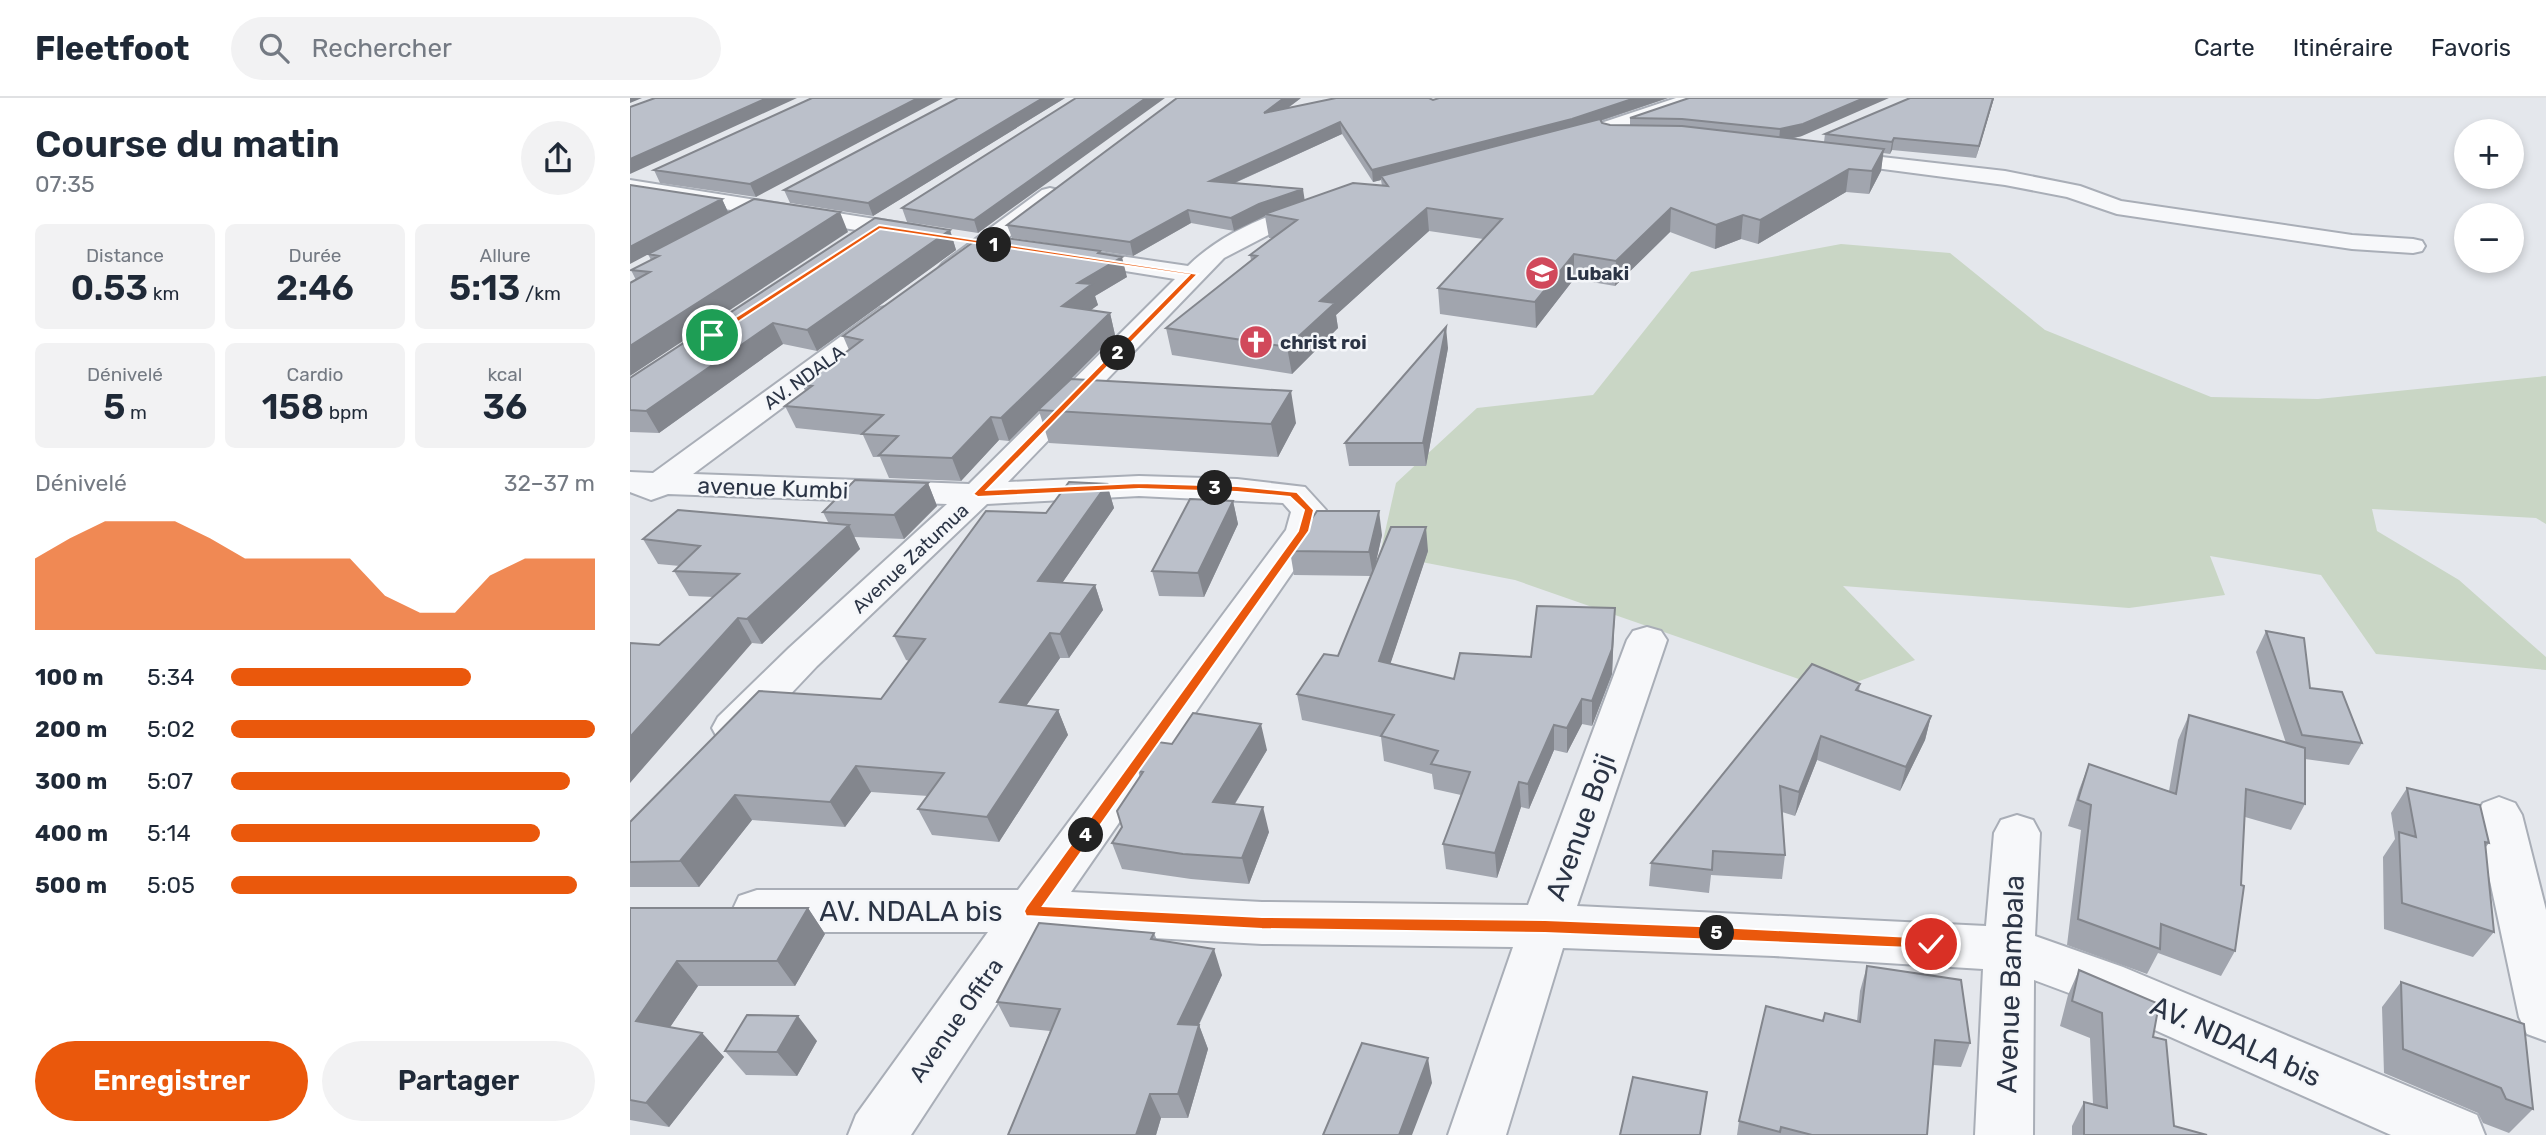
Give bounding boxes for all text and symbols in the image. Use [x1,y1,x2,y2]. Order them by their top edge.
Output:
search box [231,17,721,80]
text: Fleetfoot [35,29,189,68]
icon: search [255,29,293,67]
text: Rechercher [311,33,452,64]
text: Carte [2194,34,2255,62]
text: Itinéraire [2293,34,2393,62]
text: Favoris [2431,34,2511,62]
map controls [2454,119,2524,273]
button: + [2454,119,2524,189]
text: Course du matin [35,121,340,167]
button: share [521,121,595,195]
text: 07:35 [35,170,95,198]
button: − [2454,203,2524,273]
pin: 1 [976,228,1012,262]
text: 1 [989,233,998,256]
text: Distance [86,244,164,267]
text: Durée [289,244,341,267]
text: Allure [479,244,531,267]
school or university icon: Lubaki [1523,254,1561,292]
place label: Lubaki [1566,262,1629,285]
text: 0.53 [71,267,148,309]
text: 2:46 [276,267,354,309]
text: 5:13 [449,267,520,309]
text: km [148,282,179,305]
text: /km [520,282,561,305]
pin [682,305,742,365]
icon: arrive [693,316,731,354]
church icon: christ roi [1237,323,1275,361]
place label: christ roi [1280,331,1367,354]
pin: 2 [1100,336,1135,370]
street label: AV. NDALA [759,340,850,415]
text: 2 [1111,341,1124,364]
text: Dénivelé [87,363,163,386]
text: Cardio [287,363,343,386]
text: kcal [488,363,522,386]
text: 5 [103,386,125,428]
text: 158 [262,386,324,428]
text: 36 [483,386,527,428]
text: m [125,401,147,424]
text: bpm [324,401,368,424]
text: Dénivelé [35,469,127,497]
text: 32–37 m [504,469,595,497]
pin: 3 [1198,470,1232,506]
street label: avenue Kumbi [697,471,849,505]
text: 3 [1208,476,1221,499]
street label: Avenue Zatumua [847,499,973,618]
text: 100 m [35,663,104,691]
text: 5:34 [147,663,195,691]
text: 200 m [35,715,107,743]
text: 5:02 [147,715,195,743]
street label: Avenue Boji [1539,749,1622,905]
text: 300 m [35,767,107,795]
text: 5:07 [147,767,193,795]
pin: 4 [1068,818,1104,852]
text: 400 m [35,819,108,847]
text: 5:14 [147,819,191,847]
text: 4 [1079,823,1092,846]
text: 500 m [35,871,107,899]
text: 5:05 [147,871,195,899]
street label: Avenue Bambala [1990,874,2031,1094]
street label: AV. NDALA bis [819,895,1003,928]
pin [1901,914,1961,974]
pin: 5 [1700,916,1734,950]
text: 5 [1710,921,1723,944]
icon: check [1912,925,1950,963]
street label: Avenue Ofitra [903,953,1009,1087]
street label: AV. NDALA bis [2145,989,2326,1094]
button: Enregistrer [35,1041,308,1121]
button: Partager [322,1041,595,1121]

